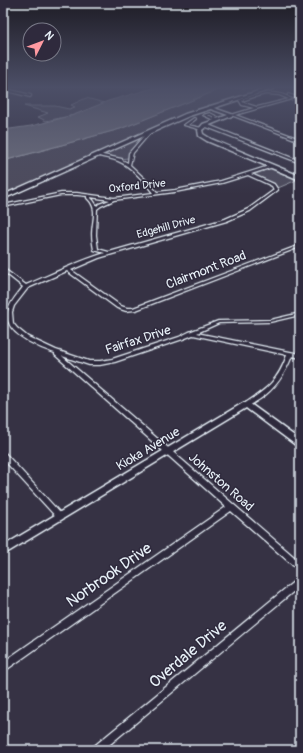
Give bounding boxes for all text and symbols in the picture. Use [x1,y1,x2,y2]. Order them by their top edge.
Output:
north arrow [22,22,62,62]
text: N [42,29,57,43]
street label: Oxford Drive [108,176,167,195]
street label: Edgehill Drive [135,213,197,241]
street label: Clairmont Road [164,247,248,293]
street label: Fairfax Drive [103,322,173,358]
street label: Kioka Avenue [113,423,183,474]
street label: Johnston Road [185,449,257,515]
street label: Norbrook Drive [62,538,156,612]
street label: Overdale Drive [145,616,231,692]

